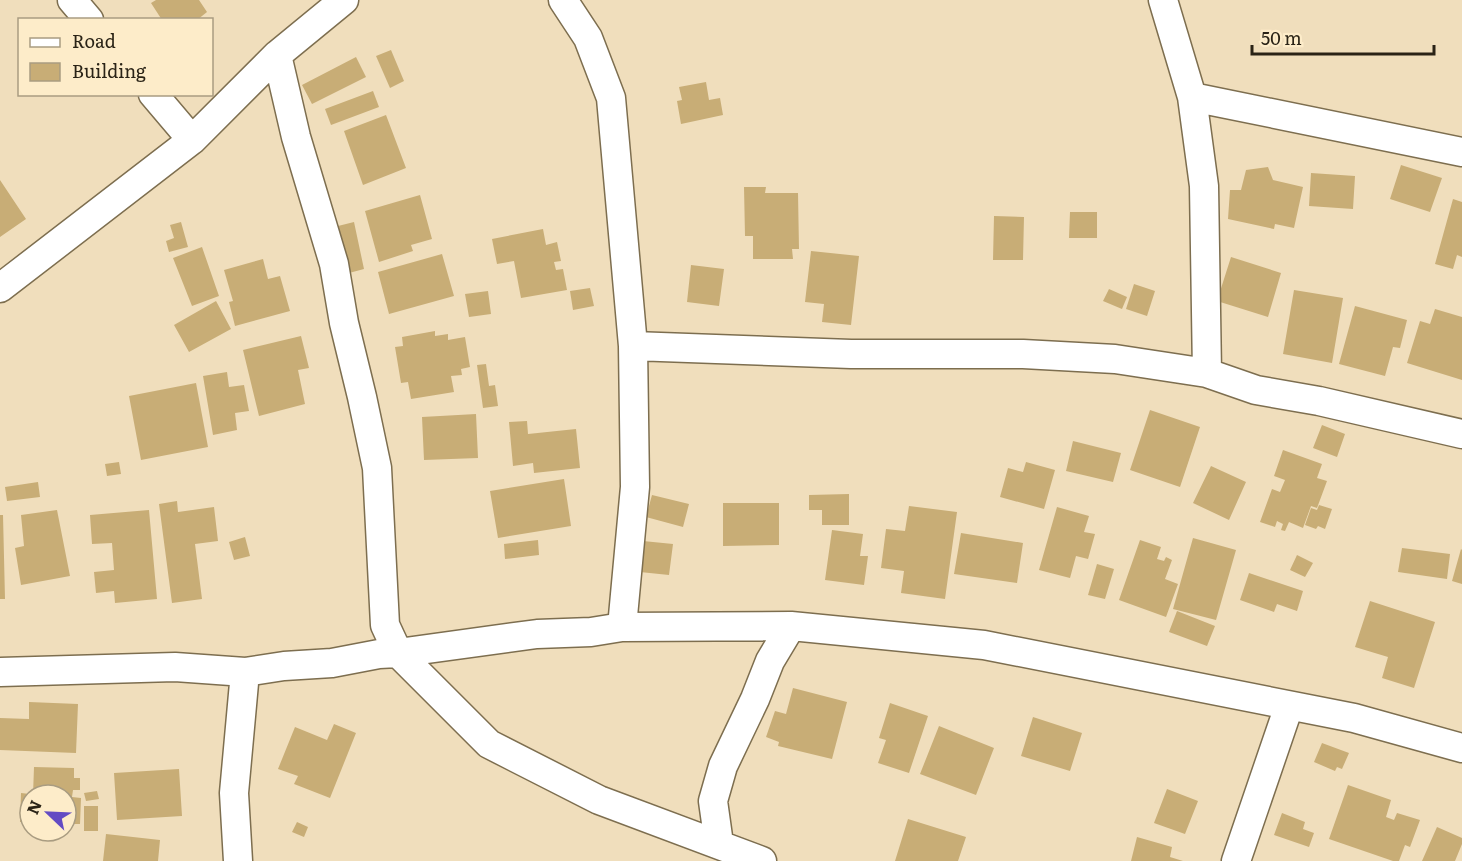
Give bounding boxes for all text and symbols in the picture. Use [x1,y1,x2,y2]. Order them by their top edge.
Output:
legend [18,18,213,96]
scale bar [1252,18,1434,56]
text: 50 m [1261,24,1302,51]
text: Road [72,27,116,54]
text: Building [72,57,147,84]
north arrow [18,783,78,843]
text: N [20,796,47,818]

